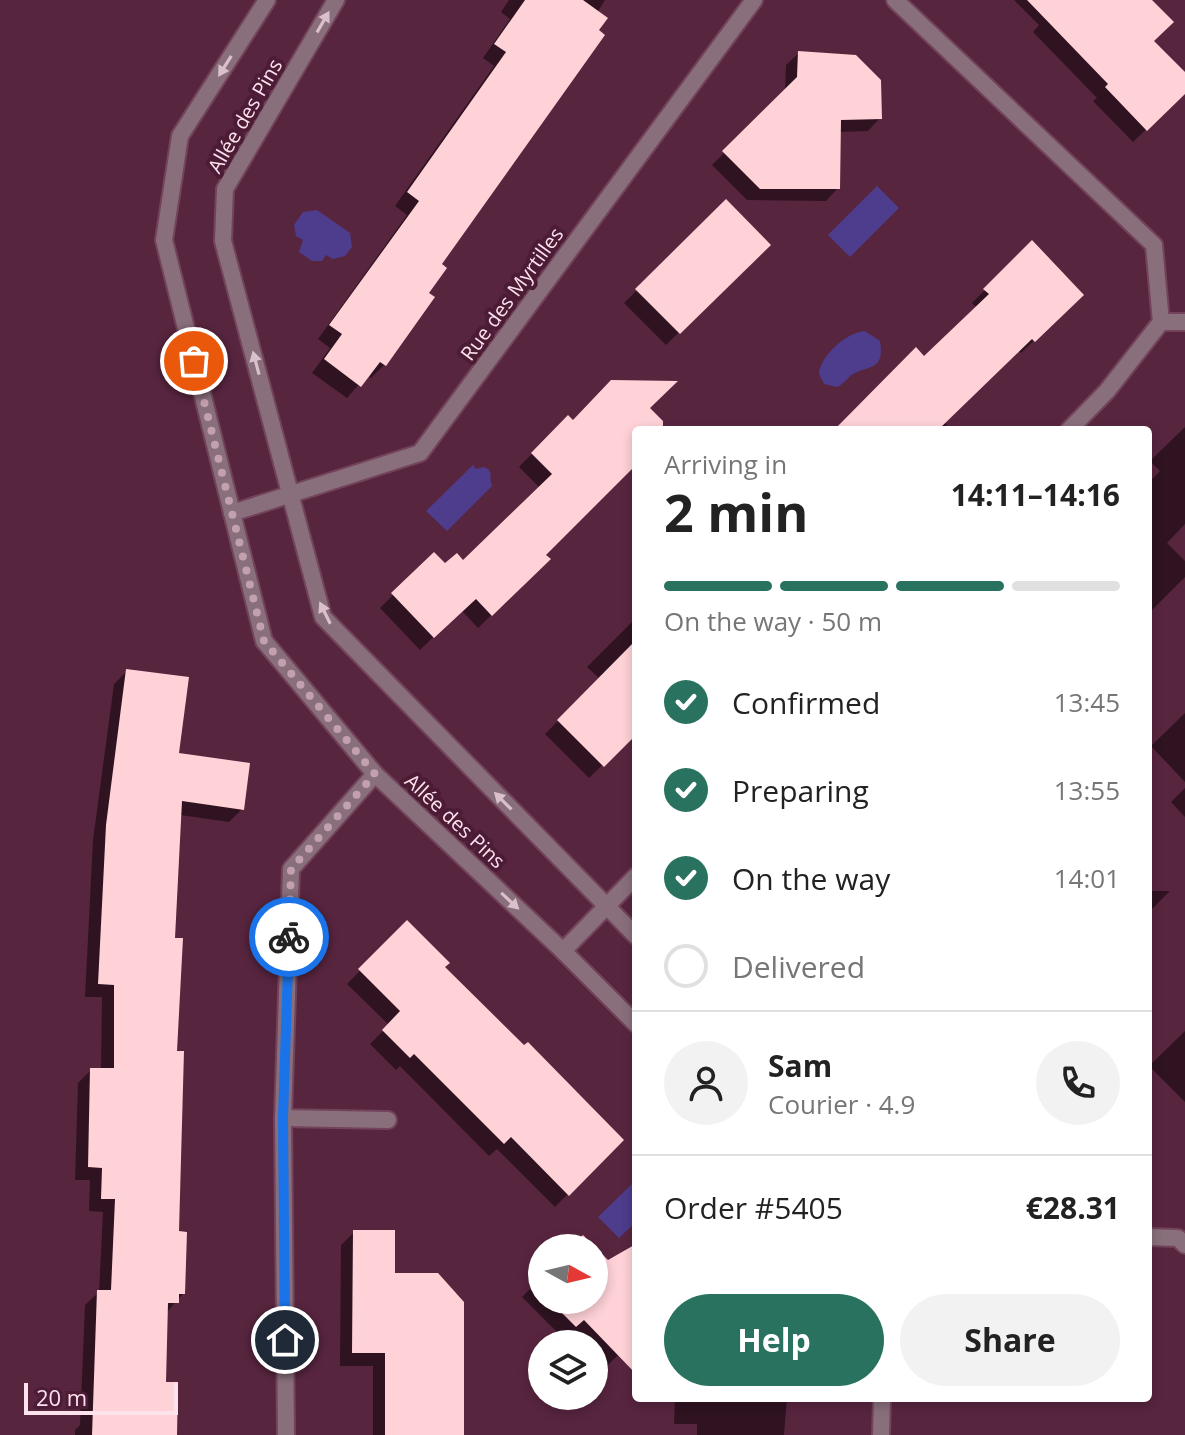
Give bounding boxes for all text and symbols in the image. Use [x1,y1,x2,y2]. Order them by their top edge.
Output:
one-way arrow [316,11,330,33]
street label: Allée des Pins [201,54,288,178]
one-way arrow [218,55,232,77]
street label: Rue des Myrtilles [454,222,569,366]
pin [160,327,228,395]
icon: bag [172,339,216,383]
one-way arrow [249,351,262,375]
text: Arriving in [664,446,787,482]
text: 14:11–14:16 [951,474,1120,515]
text: 2 min [664,476,808,547]
one-way arrow [318,601,331,625]
text: On the way · 50 m [664,603,882,639]
icon: check [664,680,708,724]
text: Confirmed [732,682,880,723]
text: 13:45 [1054,684,1120,720]
street label: Allée des Pins [400,767,511,874]
icon: check [664,768,708,812]
text: Preparing [732,770,869,811]
text: 13:55 [1054,772,1120,808]
one-way arrow [494,792,513,811]
icon: check [664,856,708,900]
text: On the way [732,858,890,899]
text: 14:01 [1054,860,1120,896]
one-way arrow [500,891,519,909]
courier [249,897,329,977]
icon: bike [267,915,311,959]
text: Delivered [732,946,865,987]
button: person [664,1041,748,1125]
button: phone [1036,1041,1120,1125]
text: Sam [768,1045,832,1086]
text: Courier · 4.9 [768,1086,915,1122]
text: Order #5405 [664,1187,843,1228]
text: €28.31 [1026,1187,1120,1228]
north arrow [528,1234,608,1314]
map controls [528,1234,608,1410]
button: Help [664,1294,884,1386]
button: Share [900,1294,1120,1386]
pin [251,1306,319,1374]
icon: home [263,1318,307,1362]
button: layers [528,1330,608,1410]
scale bar [24,1379,178,1415]
text: 20 m [36,1382,87,1412]

